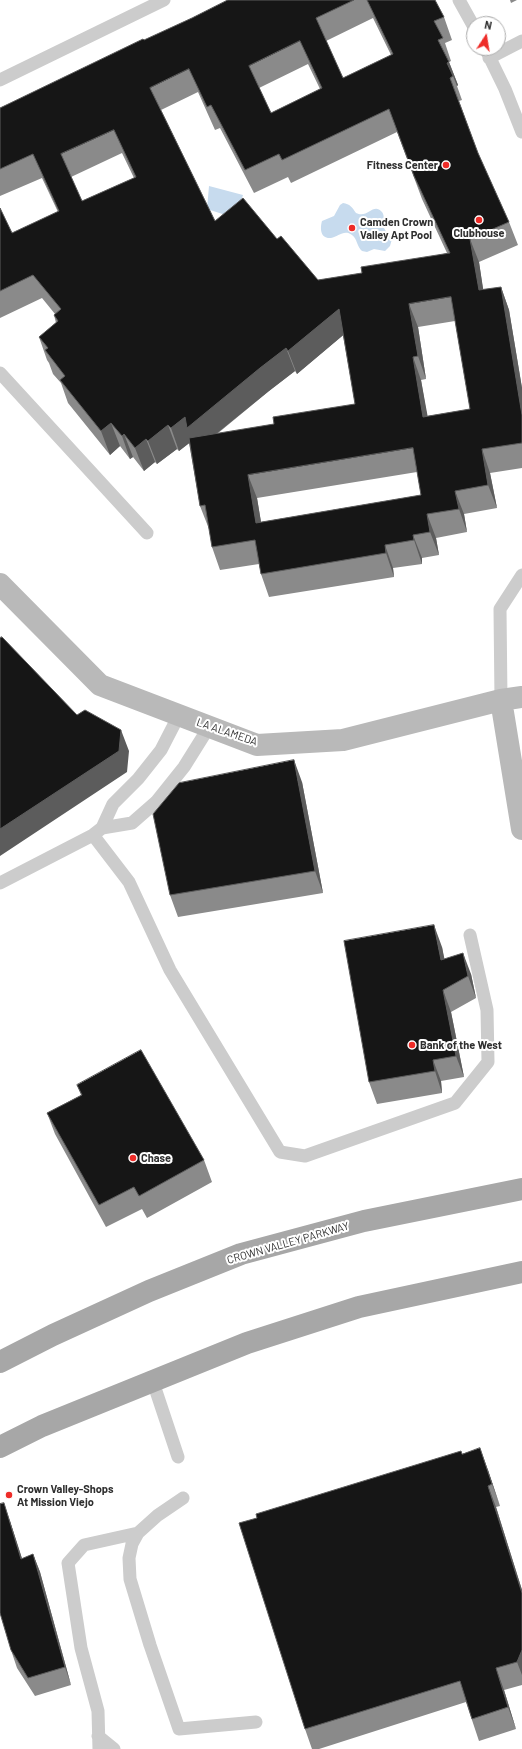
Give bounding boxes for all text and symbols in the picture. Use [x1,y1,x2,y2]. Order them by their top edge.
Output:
north arrow [466,16,506,56]
text: N [483,18,493,32]
place label: Fitness Center [367,158,438,172]
marker: Fitness Center [441,160,451,170]
place label: Camden Crown Valley Apt Pool [360,215,433,241]
marker: Clubhouse [474,215,484,225]
marker: Camden Crown Valley Apt Pool [347,223,357,233]
place label: Clubhouse [453,226,505,240]
street label: LA ALAMEDA [195,715,259,749]
place label: Bank of the West [420,1038,502,1052]
marker: Bank of the West [407,1040,417,1050]
place label: Chase [141,1151,171,1165]
marker: Chase [128,1153,138,1163]
street label: CROWN VALLEY PARKWAY [226,1219,350,1267]
place label: Crown Valley-Shops At Mission Viejo [17,1482,114,1508]
marker: Crown Valley-Shops At Mission Viejo [4,1490,14,1500]

